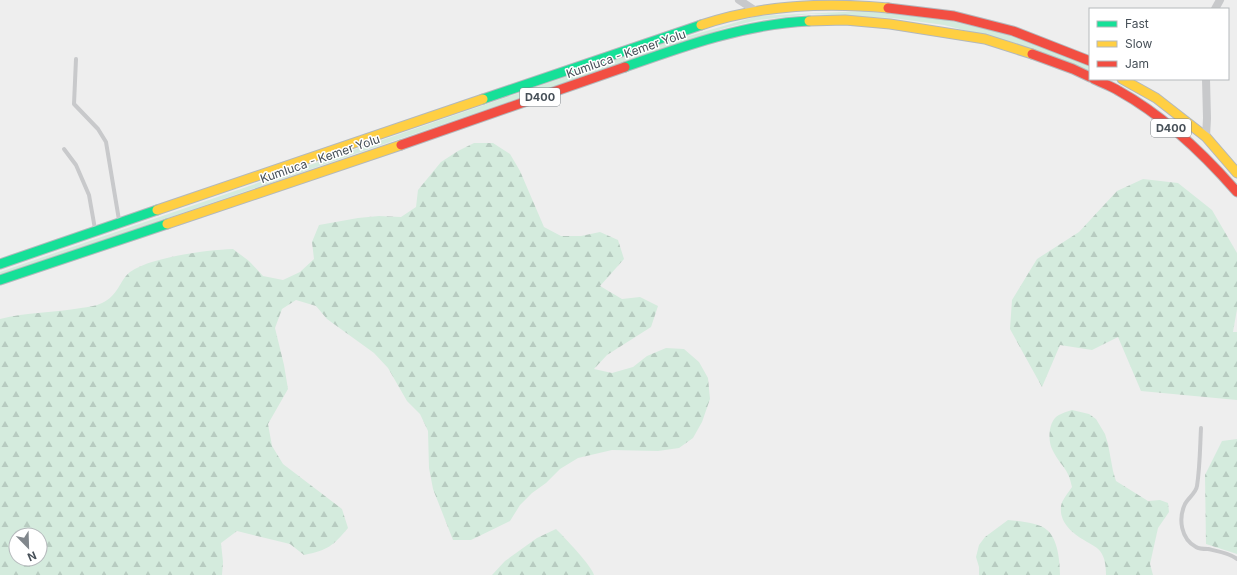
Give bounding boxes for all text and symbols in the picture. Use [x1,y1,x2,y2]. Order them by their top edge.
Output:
legend [1089,8,1229,80]
text: Fast [1125,16,1149,31]
street label: Kumluca - Kemer Yolu [564,26,688,81]
text: Slow [1125,36,1153,51]
text: Jam [1125,56,1149,71]
road number: D400 [520,88,560,106]
road number: D400 [1151,119,1191,137]
street label: Kumluca - Kemer Yolu [258,131,382,186]
north arrow [8,527,48,567]
text: N [25,548,39,564]

